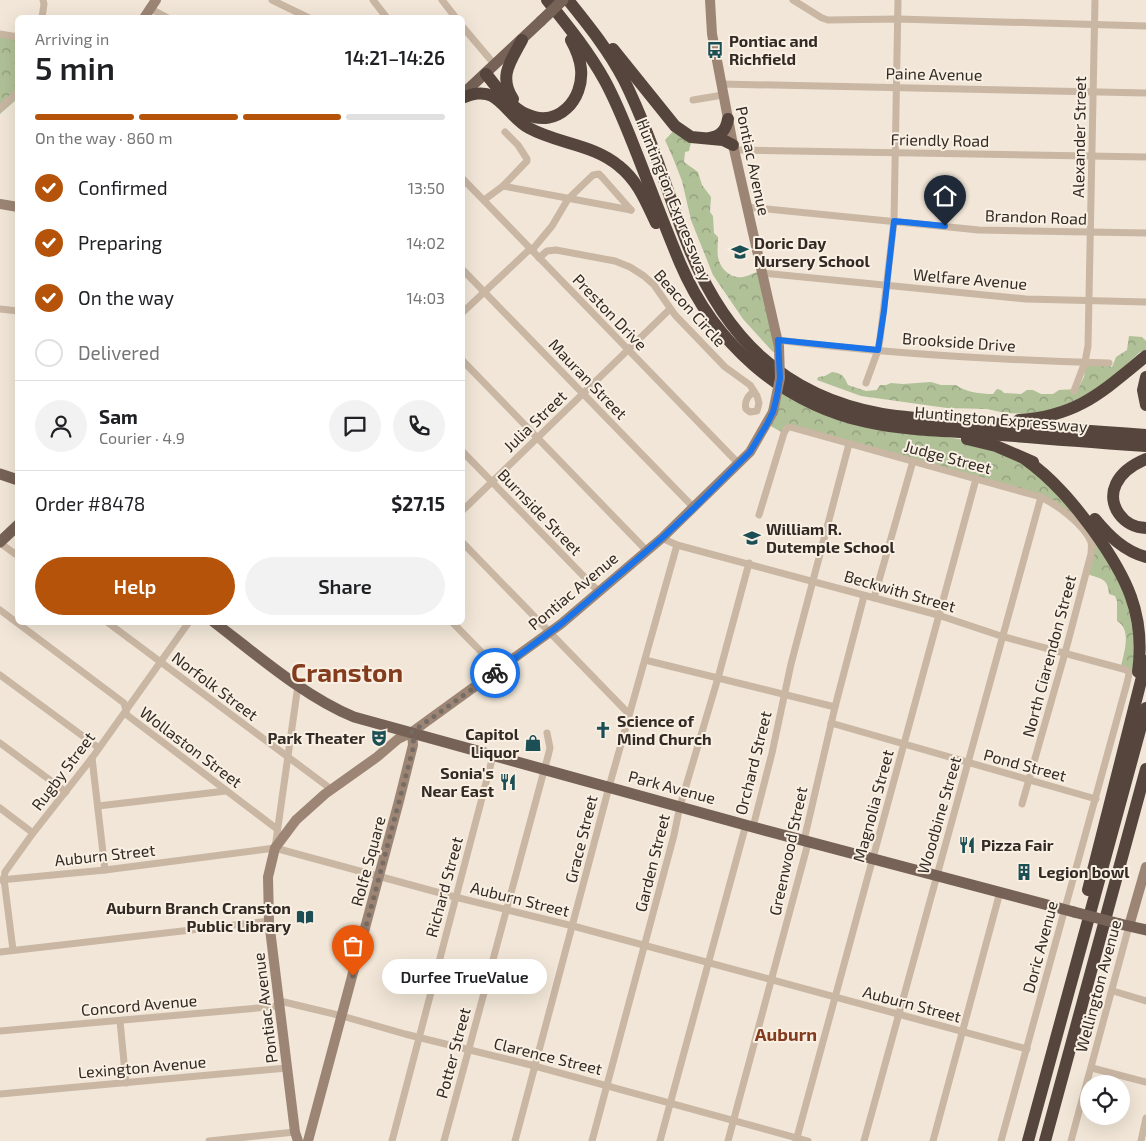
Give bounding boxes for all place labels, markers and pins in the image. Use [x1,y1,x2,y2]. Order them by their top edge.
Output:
place label: Pontiac and Richfield [729,31,818,68]
bus stop icon: Pontiac and Richfield [705,40,725,60]
pin [924,175,966,226]
place label: Doric Day Nursery School [754,233,870,271]
school or university icon: Doric Day Nursery School [730,242,750,262]
place label: William R. Dutemple School [766,519,895,556]
school or university icon: William R. Dutemple School [742,528,762,548]
place label: Science of Mind Church [617,711,712,748]
church icon: Science of Mind Church [593,720,613,740]
place label: Capitol Liquor [465,724,520,761]
place label: Park Theater [267,728,365,747]
theatre icon: Park Theater [369,728,389,748]
shop icon: Capitol Liquor [523,733,543,753]
place label: Sonia's Near East [421,763,494,800]
restaurant icon: Sonia's Near East [498,772,518,792]
restaurant icon: Pizza Fair [957,835,977,855]
place label: Pizza Fair [981,835,1054,854]
building icon: Legion bowl [1014,862,1034,882]
place label: Legion bowl [1038,862,1130,881]
place label: Auburn Branch Cranston Public Library [106,898,291,936]
library icon: Auburn Branch Cranston Public Library [295,907,315,927]
pin [332,925,374,976]
callout: Durfee TrueValue [383,958,548,994]

